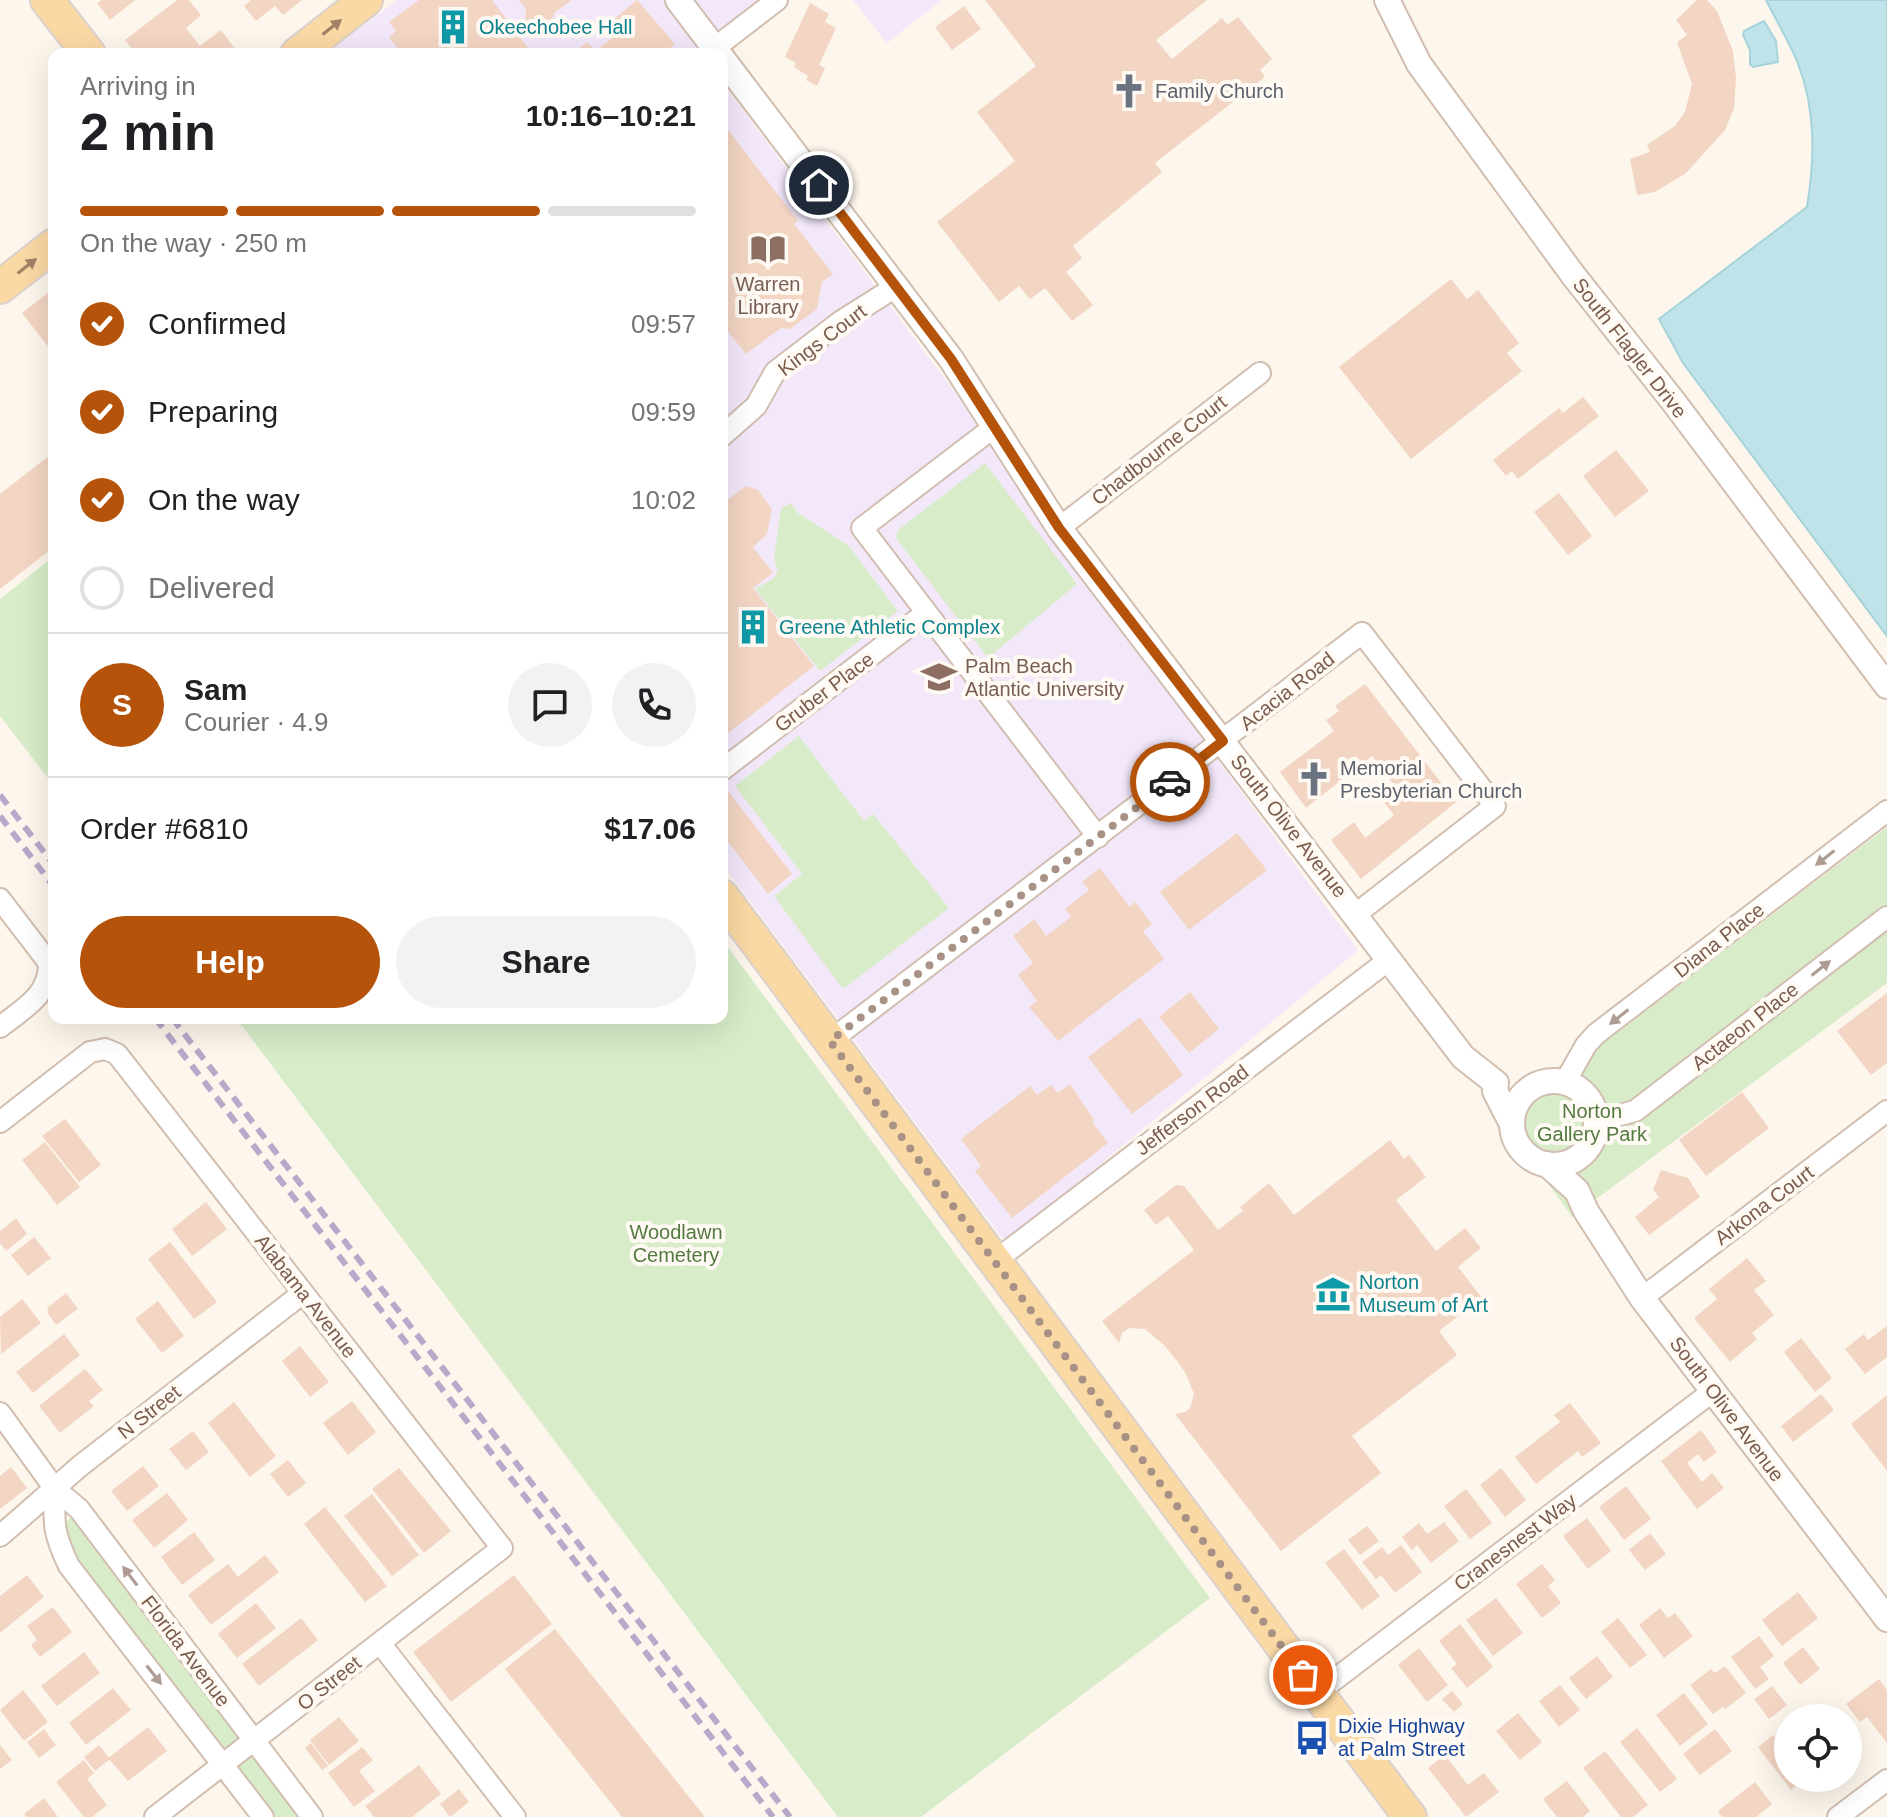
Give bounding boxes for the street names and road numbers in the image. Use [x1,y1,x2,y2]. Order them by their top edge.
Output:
street label: South Flagler Drive [1569,274,1691,422]
street label: Kings Court [774,300,871,380]
street label: Chadbourne Court [1087,390,1231,509]
street label: Acacia Road [1236,647,1338,735]
street label: Gruber Place [770,648,878,736]
street label: South Olive Avenue [1226,750,1352,902]
street label: Diana Place [1670,898,1768,982]
street label: Actaeon Place [1687,978,1803,1074]
street label: Jefferson Road [1131,1061,1253,1159]
street label: Arkona Court [1710,1160,1818,1249]
street label: Alabama Avenue [251,1230,361,1362]
street label: South Olive Avenue [1665,1332,1789,1486]
street label: N Street [113,1380,185,1443]
street label: Cranesnest Way [1450,1489,1580,1595]
street label: Florida Avenue [137,1591,235,1711]
street label: O Street [293,1651,365,1715]

